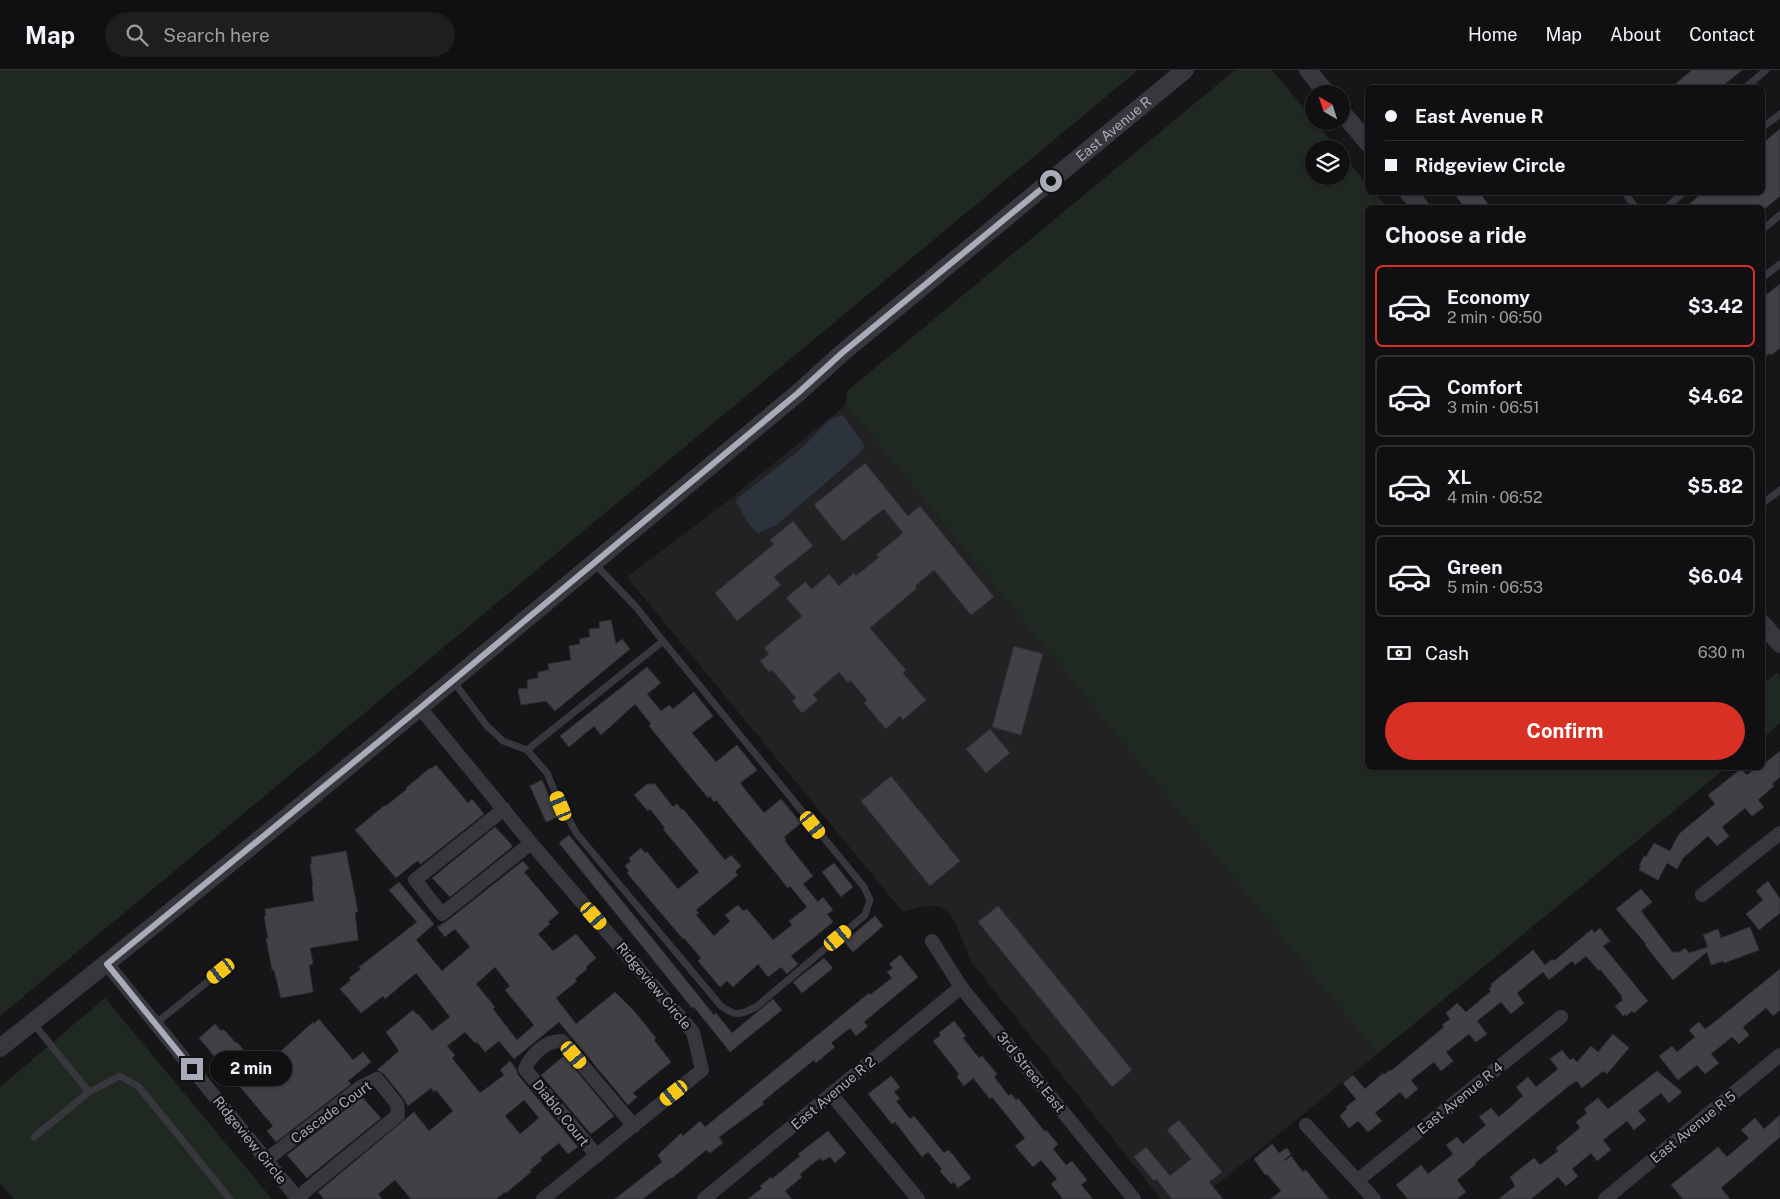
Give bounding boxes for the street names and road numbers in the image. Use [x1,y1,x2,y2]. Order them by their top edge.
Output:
street label: East Avenue R [1073,93,1155,165]
street label: Ridgeview Circle [613,939,695,1033]
street label: 3rd Street East [994,1029,1068,1115]
street label: East Avenue R 2 [788,1053,878,1133]
street label: East Avenue R 4 [1414,1059,1506,1137]
street label: Cascade Court [288,1077,374,1147]
street label: Diablo Court [529,1077,593,1149]
street label: East Avenue R 5 [1647,1088,1739,1166]
street label: Ridgeview Circle [210,1093,290,1187]

